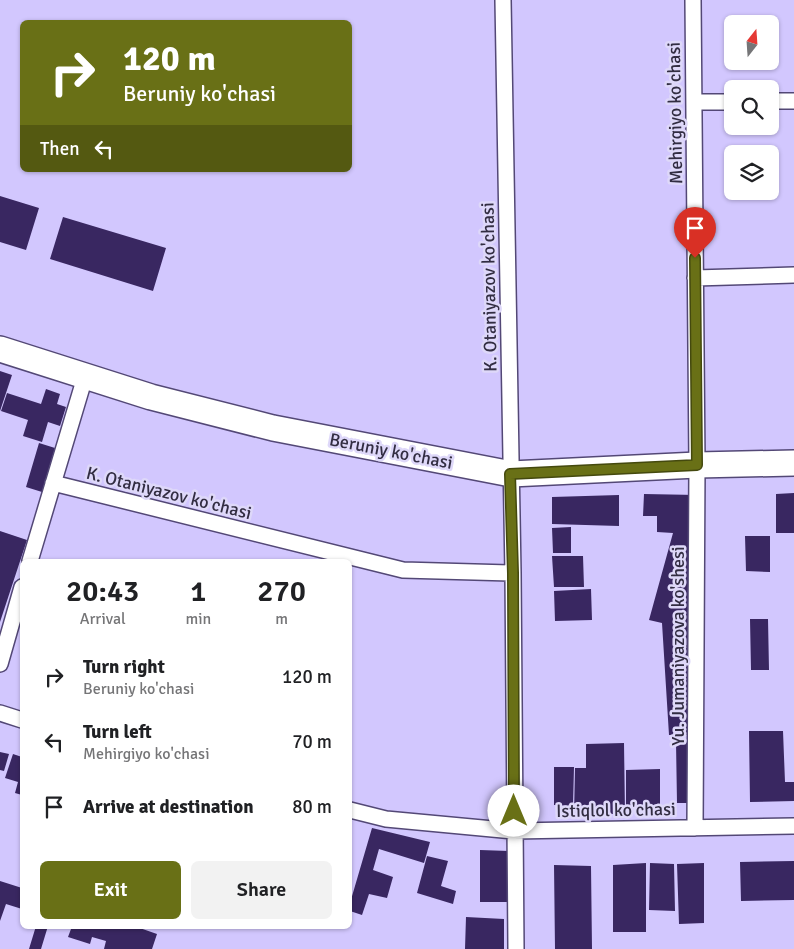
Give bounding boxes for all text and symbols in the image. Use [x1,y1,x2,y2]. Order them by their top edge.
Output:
north arrow [724,15,779,70]
map controls [724,15,779,200]
text: 120 m [123,37,216,80]
icon: right [40,40,105,105]
street label: Mehirgiyo ko'chasi [663,42,687,184]
text: Beruniy ko'chasi [123,80,276,107]
button: search [724,80,779,135]
icon: left [90,135,118,163]
text: Then [40,137,80,161]
button: layers [724,145,779,200]
street label: K. Otaniyazov ko'chasi [477,202,501,372]
pin [674,207,716,258]
icon: arrive [681,214,709,242]
street label: Beruniy ko'chasi [327,428,455,474]
street label: K. Otaniyazov ko'chasi [84,462,254,524]
street label: Yu. Jumaniyazova ko'shesi [667,546,689,746]
text: 20:43 [66,573,139,610]
text: 1 [190,573,206,610]
text: 270 [257,573,306,610]
text: Arrival [80,609,126,629]
text: min [185,609,211,629]
text: m [275,609,288,629]
text: Turn right [83,655,165,679]
icon: right [40,663,68,691]
text: 120 m [282,665,332,689]
text: Beruniy ko'chasi [83,679,194,699]
text: Turn left [83,720,152,744]
icon: left [40,728,68,756]
text: 70 m [292,730,332,754]
text: Mehirgiyo ko'chasi [83,744,209,764]
position arrow [487,784,539,836]
icon: arrive [40,793,68,821]
text: Arrive at destination [83,795,254,819]
text: 80 m [292,795,332,819]
street label: Istiqlol ko'chasi [556,798,676,822]
button: Exit [40,861,181,919]
button: Share [191,861,332,919]

